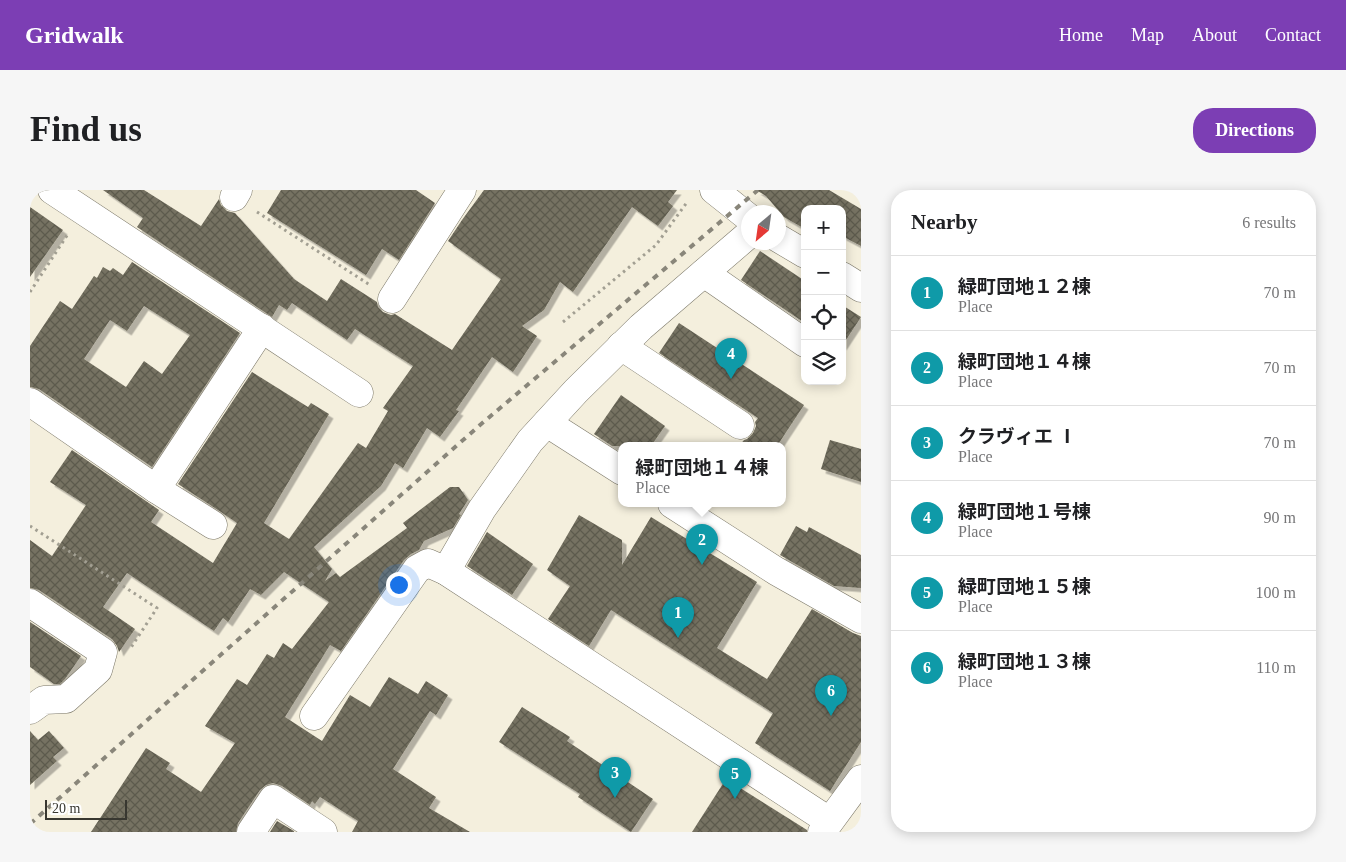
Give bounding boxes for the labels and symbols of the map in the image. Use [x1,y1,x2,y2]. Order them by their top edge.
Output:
north arrow [741,205,786,250]
pin: 4 [715,338,747,379]
pin: 2 [686,524,718,565]
your location [386,572,412,598]
pin: 1 [662,597,694,638]
pin: 6 [815,675,847,716]
pin: 3 [599,757,631,798]
pin: 5 [719,758,751,799]
scale bar [45,797,128,820]

